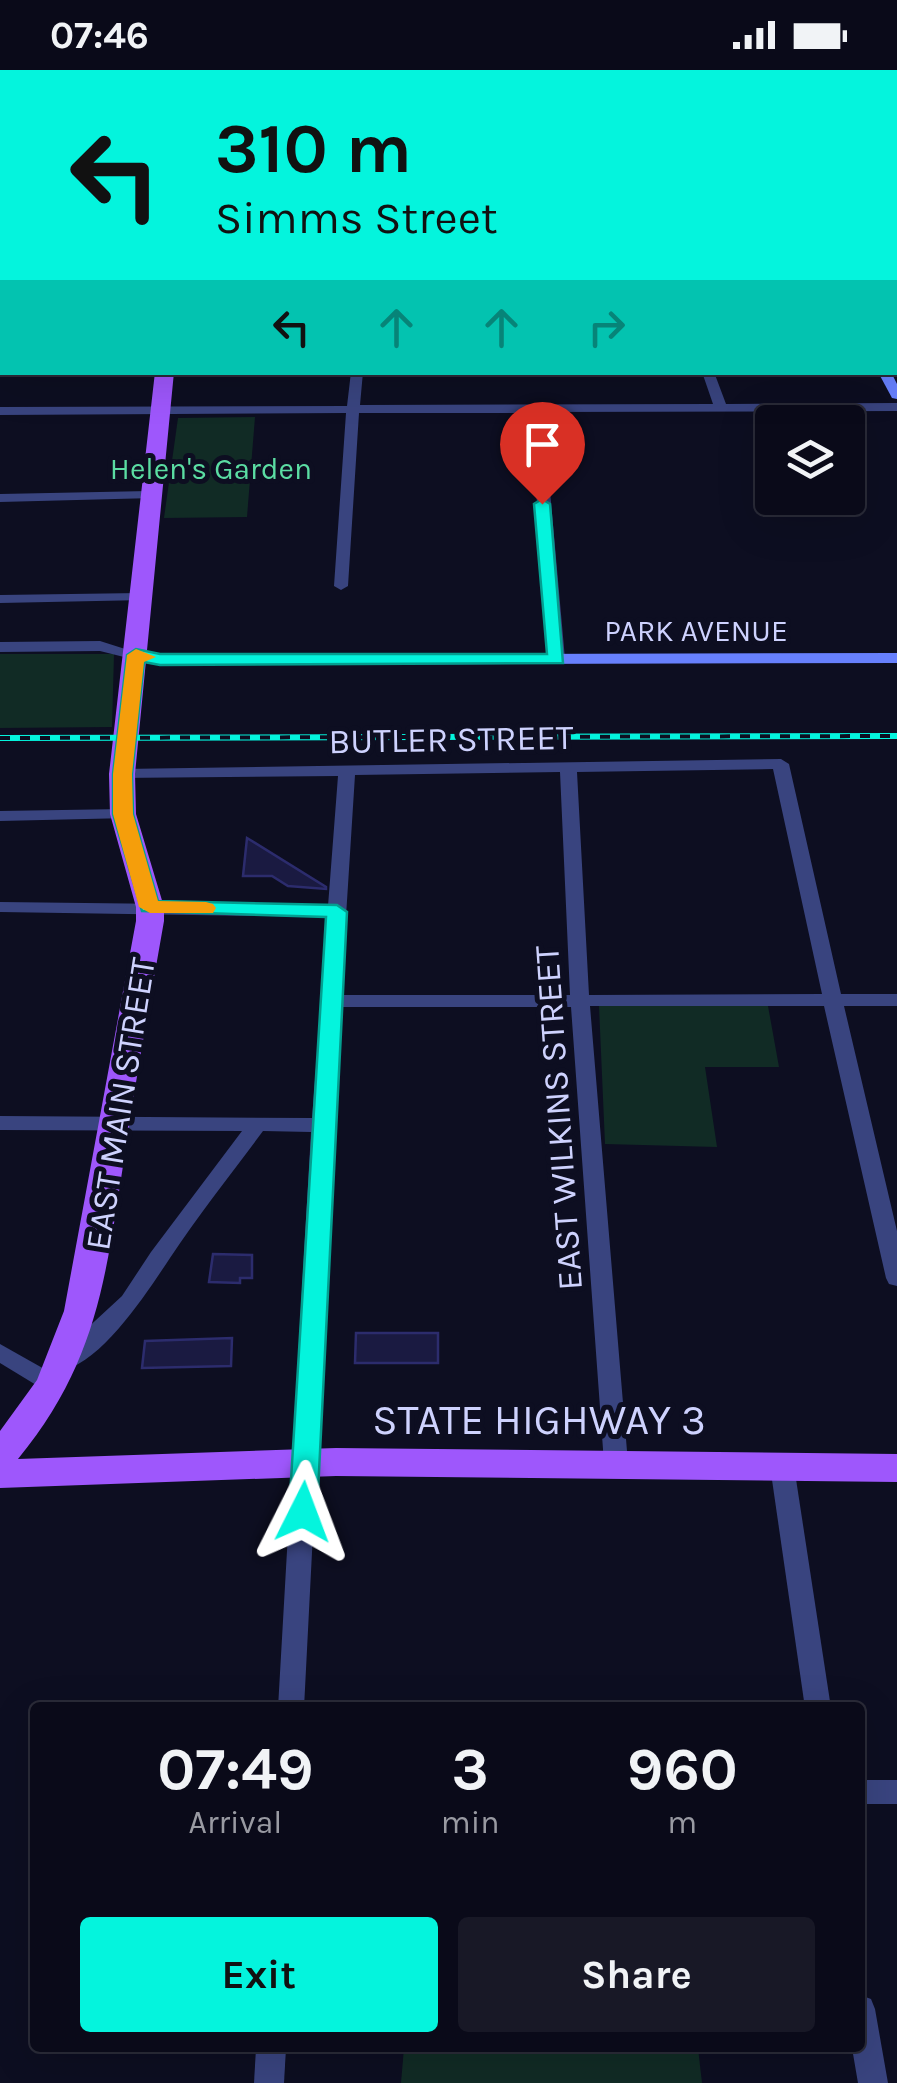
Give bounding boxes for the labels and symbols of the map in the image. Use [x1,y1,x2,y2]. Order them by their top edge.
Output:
pin [500,402,585,505]
park label: Helen's Garden [110,451,312,487]
street label: PARK AVENUE [604,613,788,649]
street label: BUTLER STREET [328,717,574,762]
street label: EAST WILKINS STREET [526,944,591,1292]
street label: EAST MAIN STREET [77,954,164,1253]
street label: STATE HIGHWAY 3 [372,1395,706,1445]
position arrow [251,1460,355,1564]

